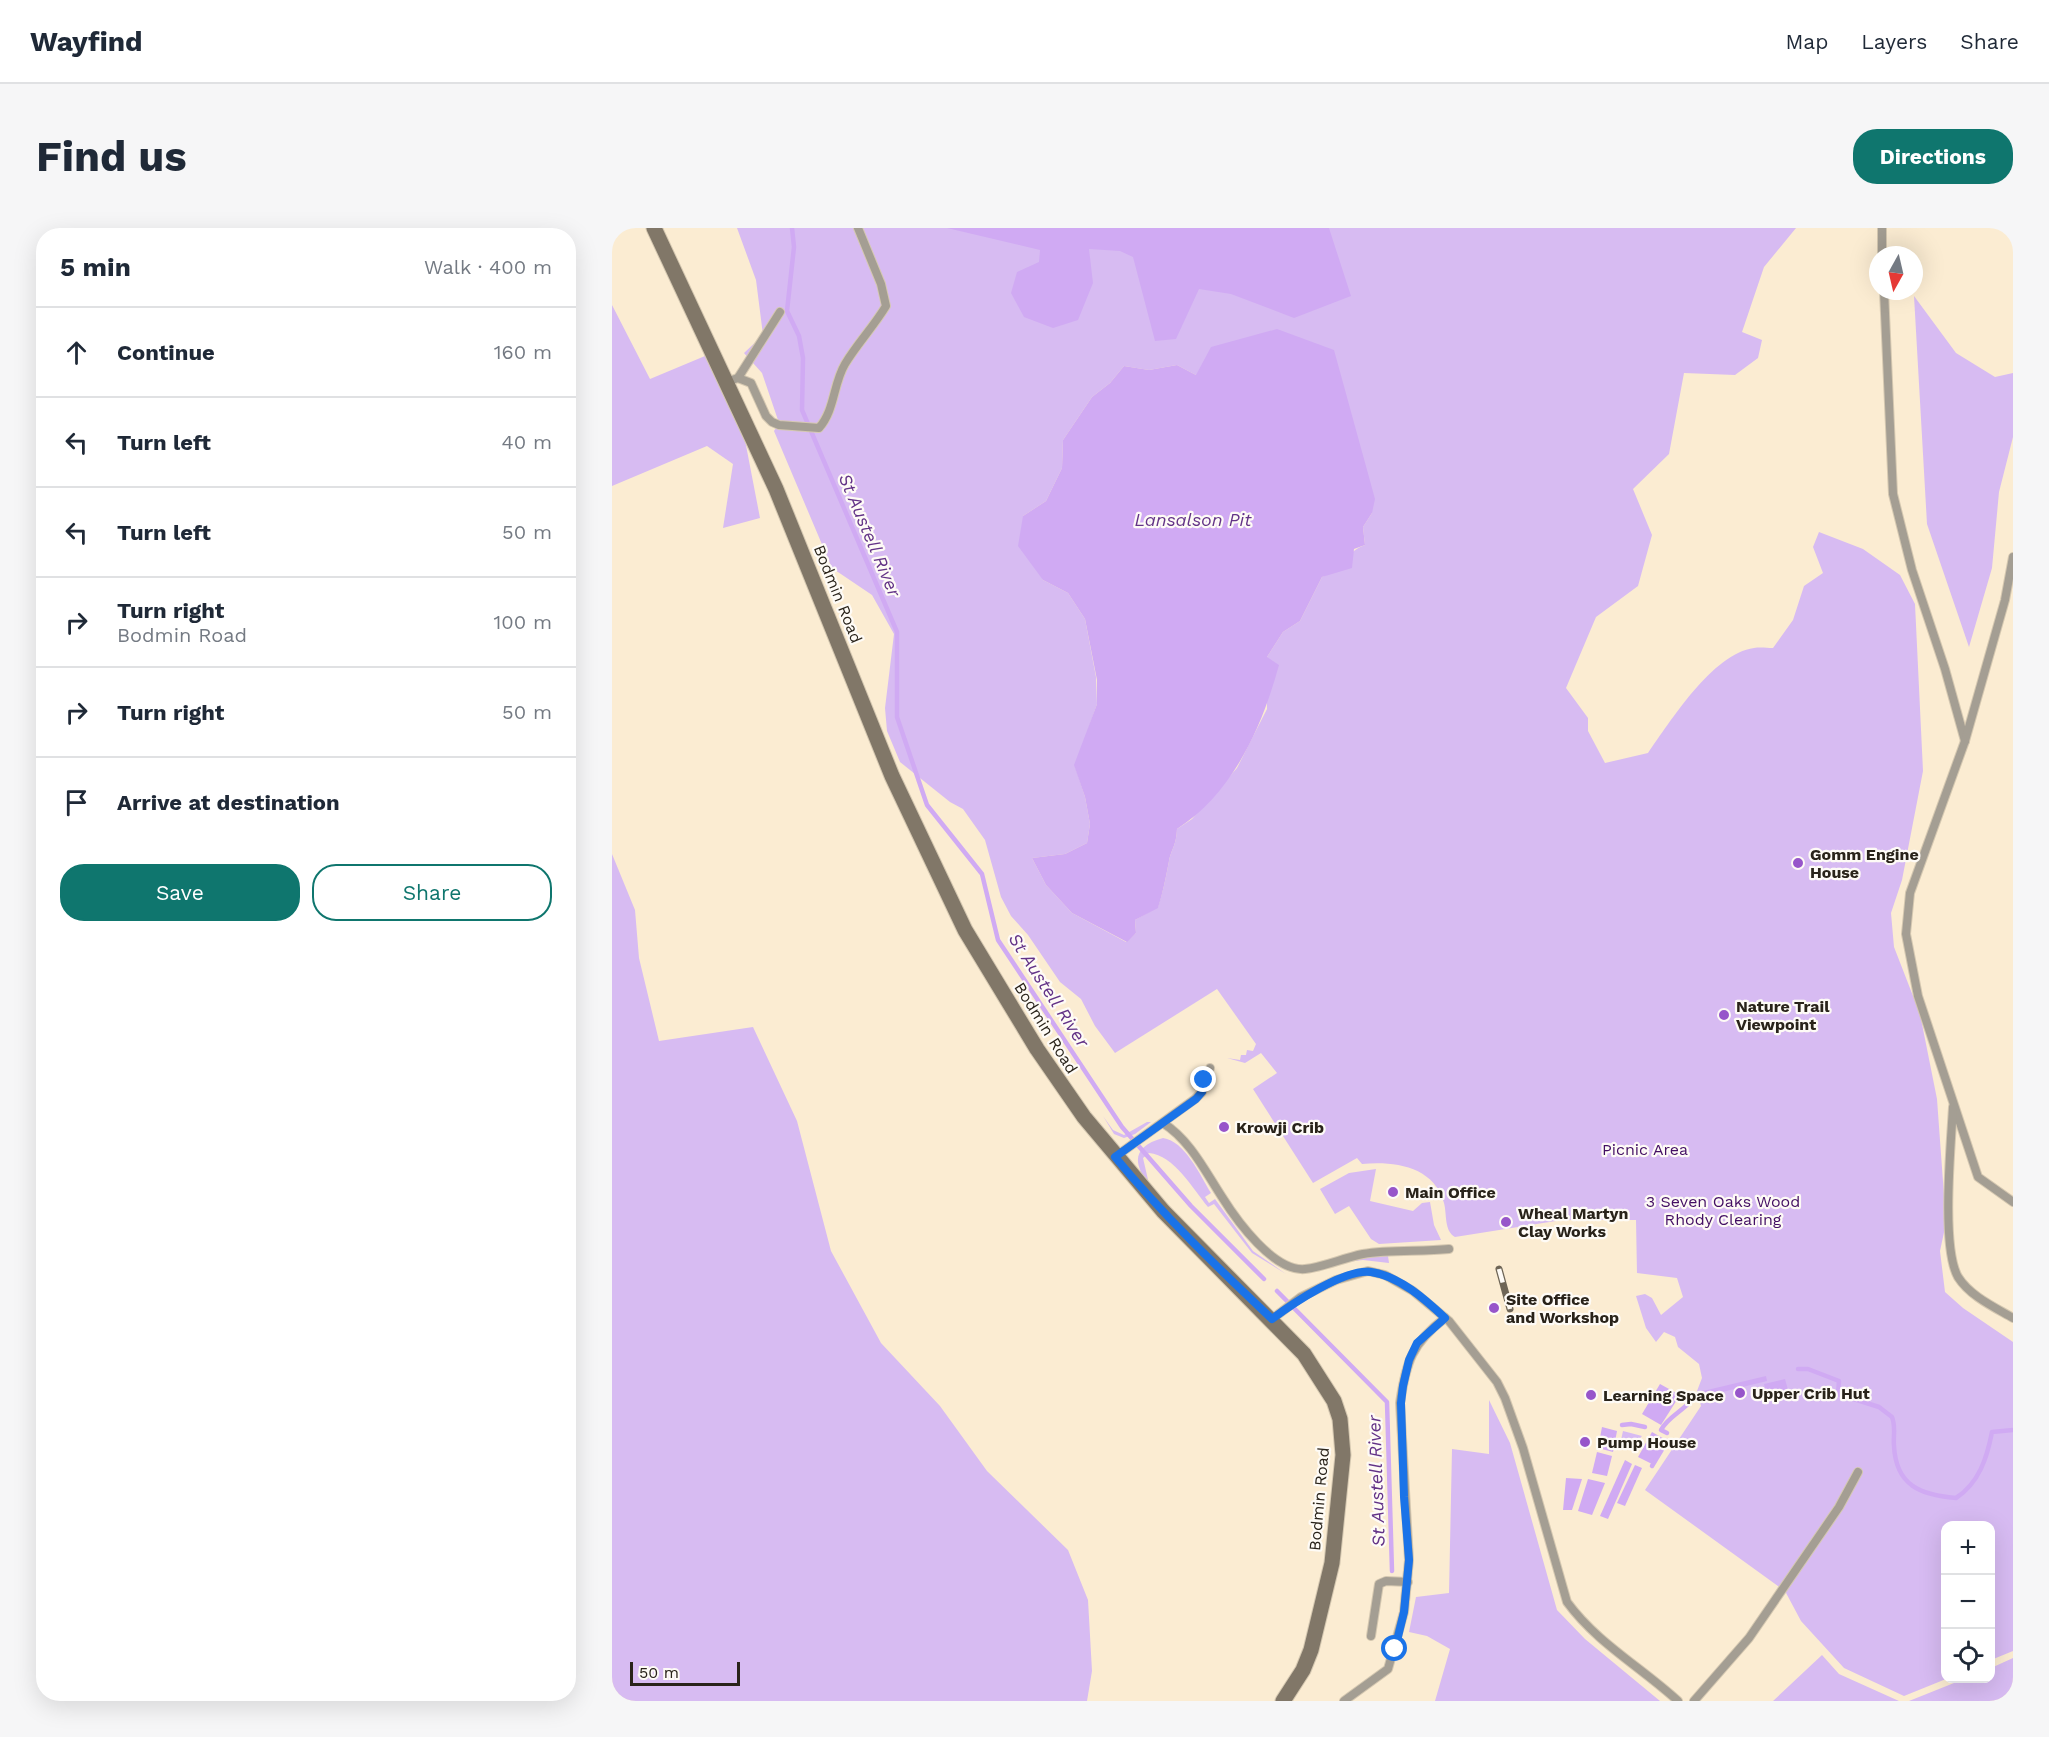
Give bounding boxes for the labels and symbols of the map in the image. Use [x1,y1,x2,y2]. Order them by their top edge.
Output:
north arrow [1869,246,1923,300]
water label: St Austell River [835,470,906,601]
water label: Lansalson Pit [1134,509,1252,530]
street label: Bodmin Road [810,542,866,646]
place label: Gomm Engine House [1810,845,1919,882]
marker: Gomm Engine House [1791,856,1805,870]
water label: St Austell River [1004,929,1094,1052]
street label: Bodmin Road [1010,979,1082,1077]
place label: Nature Trail Viewpoint [1736,997,1830,1034]
marker: Nature Trail Viewpoint [1717,1008,1731,1022]
route end [1190,1066,1216,1092]
place label: Krowji Crib [1236,1118,1324,1137]
marker: Krowji Crib [1217,1120,1231,1134]
park label: Picnic Area [1602,1140,1688,1159]
place label: Main Office [1405,1183,1496,1202]
marker: Main Office [1386,1185,1400,1199]
park label: 3 Seven Oaks Wood Rhody Clearing [1646,1192,1800,1229]
place label: Wheal Martyn Clay Works [1518,1204,1628,1241]
marker: Wheal Martyn Clay Works [1499,1215,1513,1229]
place label: Site Office and Workshop [1506,1290,1619,1327]
marker: Site Office and Workshop [1487,1301,1501,1315]
place label: Upper Crib Hut [1752,1384,1870,1403]
place label: Learning Space [1603,1386,1724,1405]
marker: Upper Crib Hut [1733,1386,1747,1400]
marker: Learning Space [1584,1388,1598,1402]
water label: St Austell River [1363,1414,1389,1547]
place label: Pump House [1597,1433,1696,1452]
marker: Pump House [1578,1435,1592,1449]
street label: Bodmin Road [1305,1446,1333,1552]
route start [1381,1635,1407,1661]
scale bar [630,1659,740,1686]

